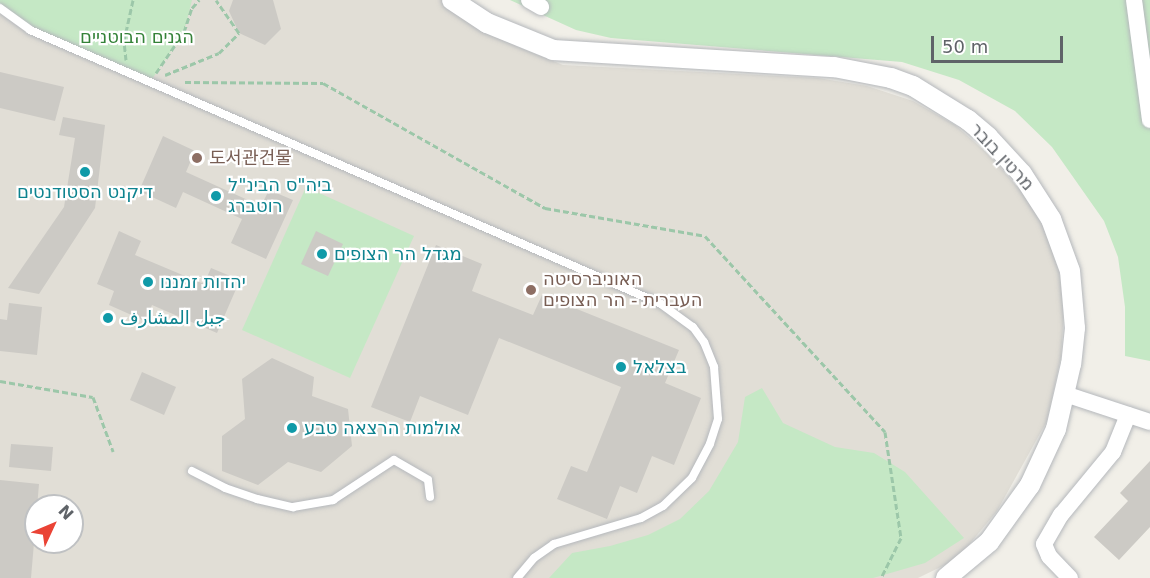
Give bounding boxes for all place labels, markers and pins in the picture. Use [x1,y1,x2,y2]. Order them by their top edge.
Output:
place label: 도서관건물 [209,147,292,169]
marker: 도서관건물 [190,151,204,165]
marker: דיקנט הסטודנטים [78,165,92,179]
place label: ביה"ס הבינ"ל רוטברג [228,175,332,218]
place label: דיקנט הסטודנטים [17,181,153,203]
marker: ביה"ס הבינ"ל רוטברג [209,189,223,203]
place label: מגדל הר הצופים [334,243,462,265]
marker: מגדל הר הצופים [315,247,329,261]
place label: האוניברסיטה העברית - הר הצופים [543,269,703,312]
place label: יהדות זמננו [160,271,246,293]
marker: יהדות זמננו [141,275,155,289]
marker: האוניברסיטה העברית - הר הצופים [524,283,538,297]
place label: جبل المشارف [120,307,226,329]
marker: جبل المشارف [101,311,115,325]
place label: בצלאל [633,356,687,378]
marker: בצלאל [614,360,628,374]
place label: אולמות הרצאה טבע [304,417,461,439]
marker: אולמות הרצאה טבע [285,421,299,435]

